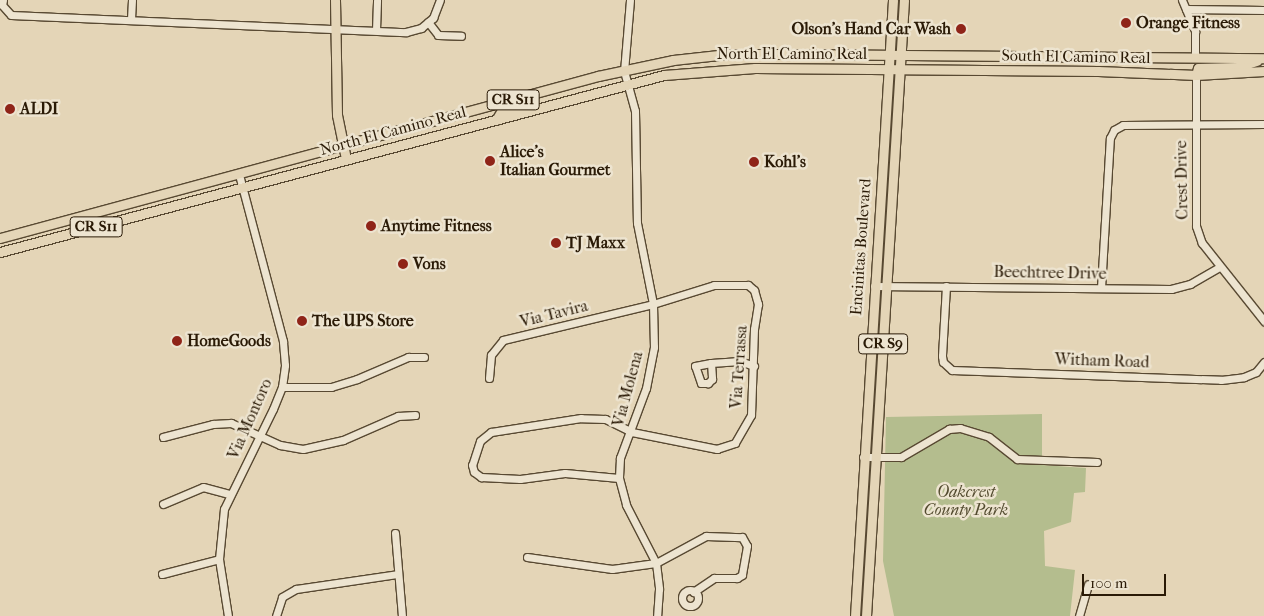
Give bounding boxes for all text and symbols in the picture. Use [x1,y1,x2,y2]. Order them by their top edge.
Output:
place label: Orange Fitness [1136,13,1240,33]
marker: Orange Fitness [1120,17,1132,29]
place label: Olson's Hand Car Wash [791,19,951,39]
marker: Olson's Hand Car Wash [955,23,967,35]
street label: North El Camino Real [717,44,867,64]
street label: South El Camino Real [1001,46,1151,68]
road number: CR S11 [486,88,540,112]
place label: ALDI [20,99,58,119]
street label: North El Camino Real [318,102,468,160]
marker: ALDI [4,103,16,115]
street label: Crest Drive [1172,140,1192,220]
place label: Alice's Italian Gourmet [500,142,610,180]
place label: Kohl's [764,152,806,172]
marker: Alice's Italian Gourmet [484,155,496,167]
marker: Kohl's [748,156,760,168]
street label: Encinitas Boulevard [847,178,875,316]
road number: CR S11 [68,214,124,240]
place label: Anytime Fitness [381,216,492,236]
marker: Anytime Fitness [365,220,377,232]
place label: TJ Maxx [566,233,625,253]
marker: TJ Maxx [550,237,562,249]
place label: Vons [413,254,446,274]
marker: Vons [397,258,409,270]
street label: Beechtree Drive [993,262,1107,284]
street label: Via Tavira [518,296,590,332]
place label: The UPS Store [312,311,414,331]
marker: The UPS Store [296,315,308,327]
street label: Via Terrassa [727,325,751,409]
place label: HomeGoods [187,331,271,351]
road number: CR S9 [858,332,908,356]
marker: HomeGoods [171,335,183,347]
street label: Via Molena [609,349,647,429]
street label: Witham Road [1054,350,1150,372]
street label: Via Montoro [224,376,276,462]
park label: Oakcrest County Park [924,482,1008,520]
scale bar [1084,564,1168,596]
text: 100 m [1090,574,1128,592]

